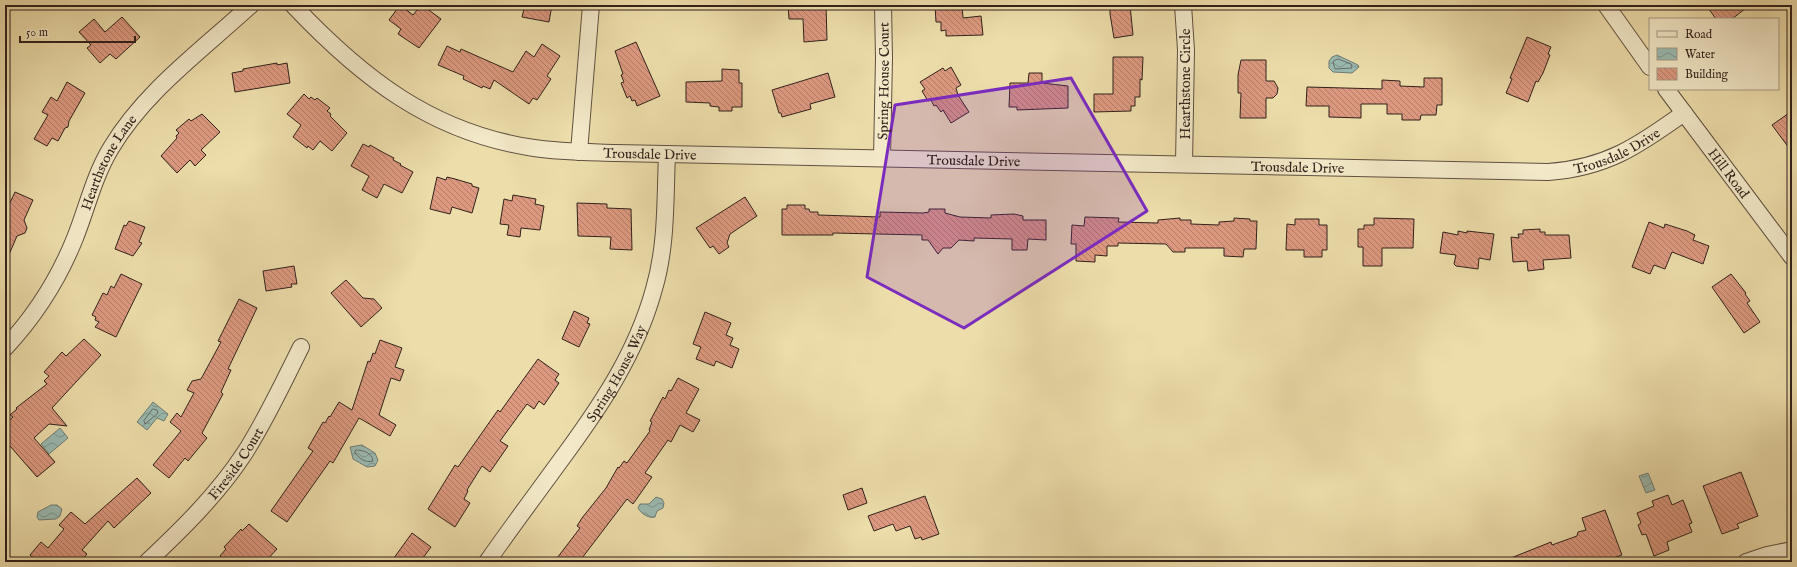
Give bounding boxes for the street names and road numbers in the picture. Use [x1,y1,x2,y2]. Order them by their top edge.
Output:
street label: Spring House Court [874,22,894,140]
street label: Hearthstone Circle [1177,28,1195,139]
street label: Hearthstone Lane [78,111,141,213]
street label: Trousdale Drive [1572,124,1664,179]
street label: Trousdale Drive [603,145,697,165]
street label: Hill Road [1704,145,1753,203]
street label: Trousdale Drive [927,151,1021,171]
street label: Trousdale Drive [1251,158,1345,178]
street label: Spring House Way [583,323,651,426]
street label: Fireside Court [205,424,268,504]

